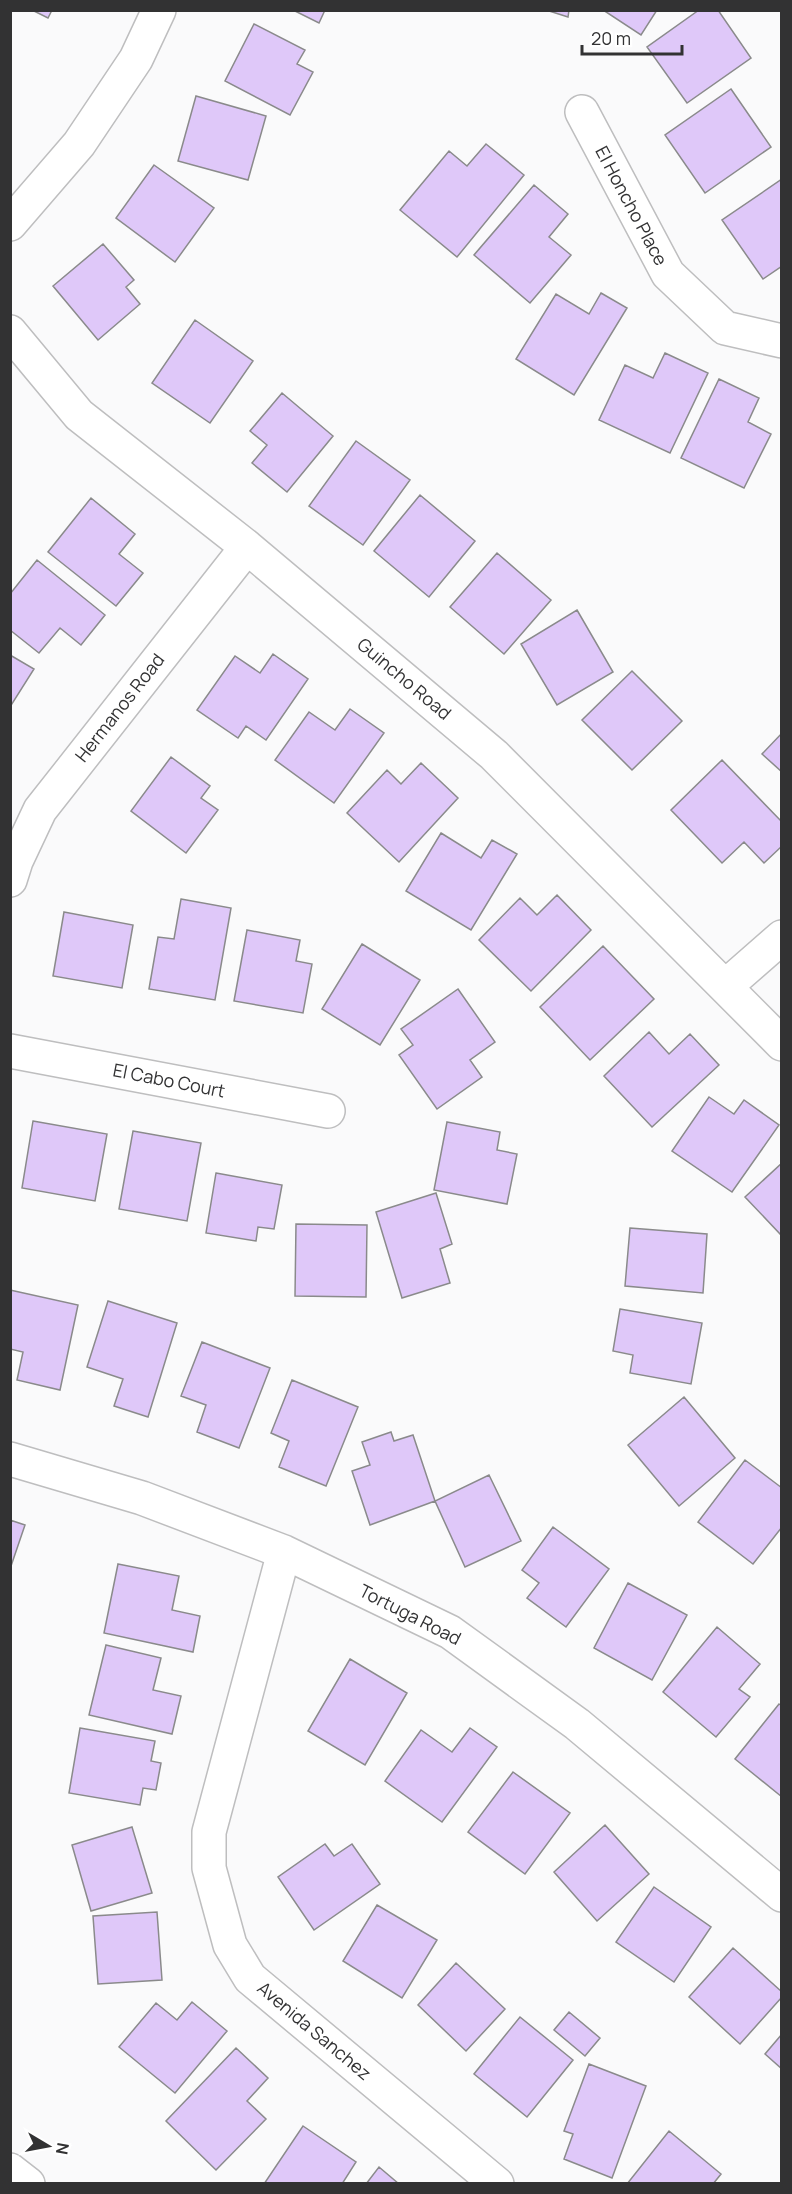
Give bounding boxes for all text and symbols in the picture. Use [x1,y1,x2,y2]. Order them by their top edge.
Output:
scale bar [582,18,682,56]
text: 20 m [591,26,631,50]
street label: El Honcho Place [590,142,673,269]
street label: Guincho Road [353,632,457,725]
street label: Hermanos Road [69,648,169,767]
street label: El Cabo Court [111,1057,227,1103]
street label: Tortuga Road [355,1578,465,1650]
street label: Avenida Sanchez [253,1976,376,2085]
north arrow [18,2116,78,2176]
text: N [51,2141,75,2156]

